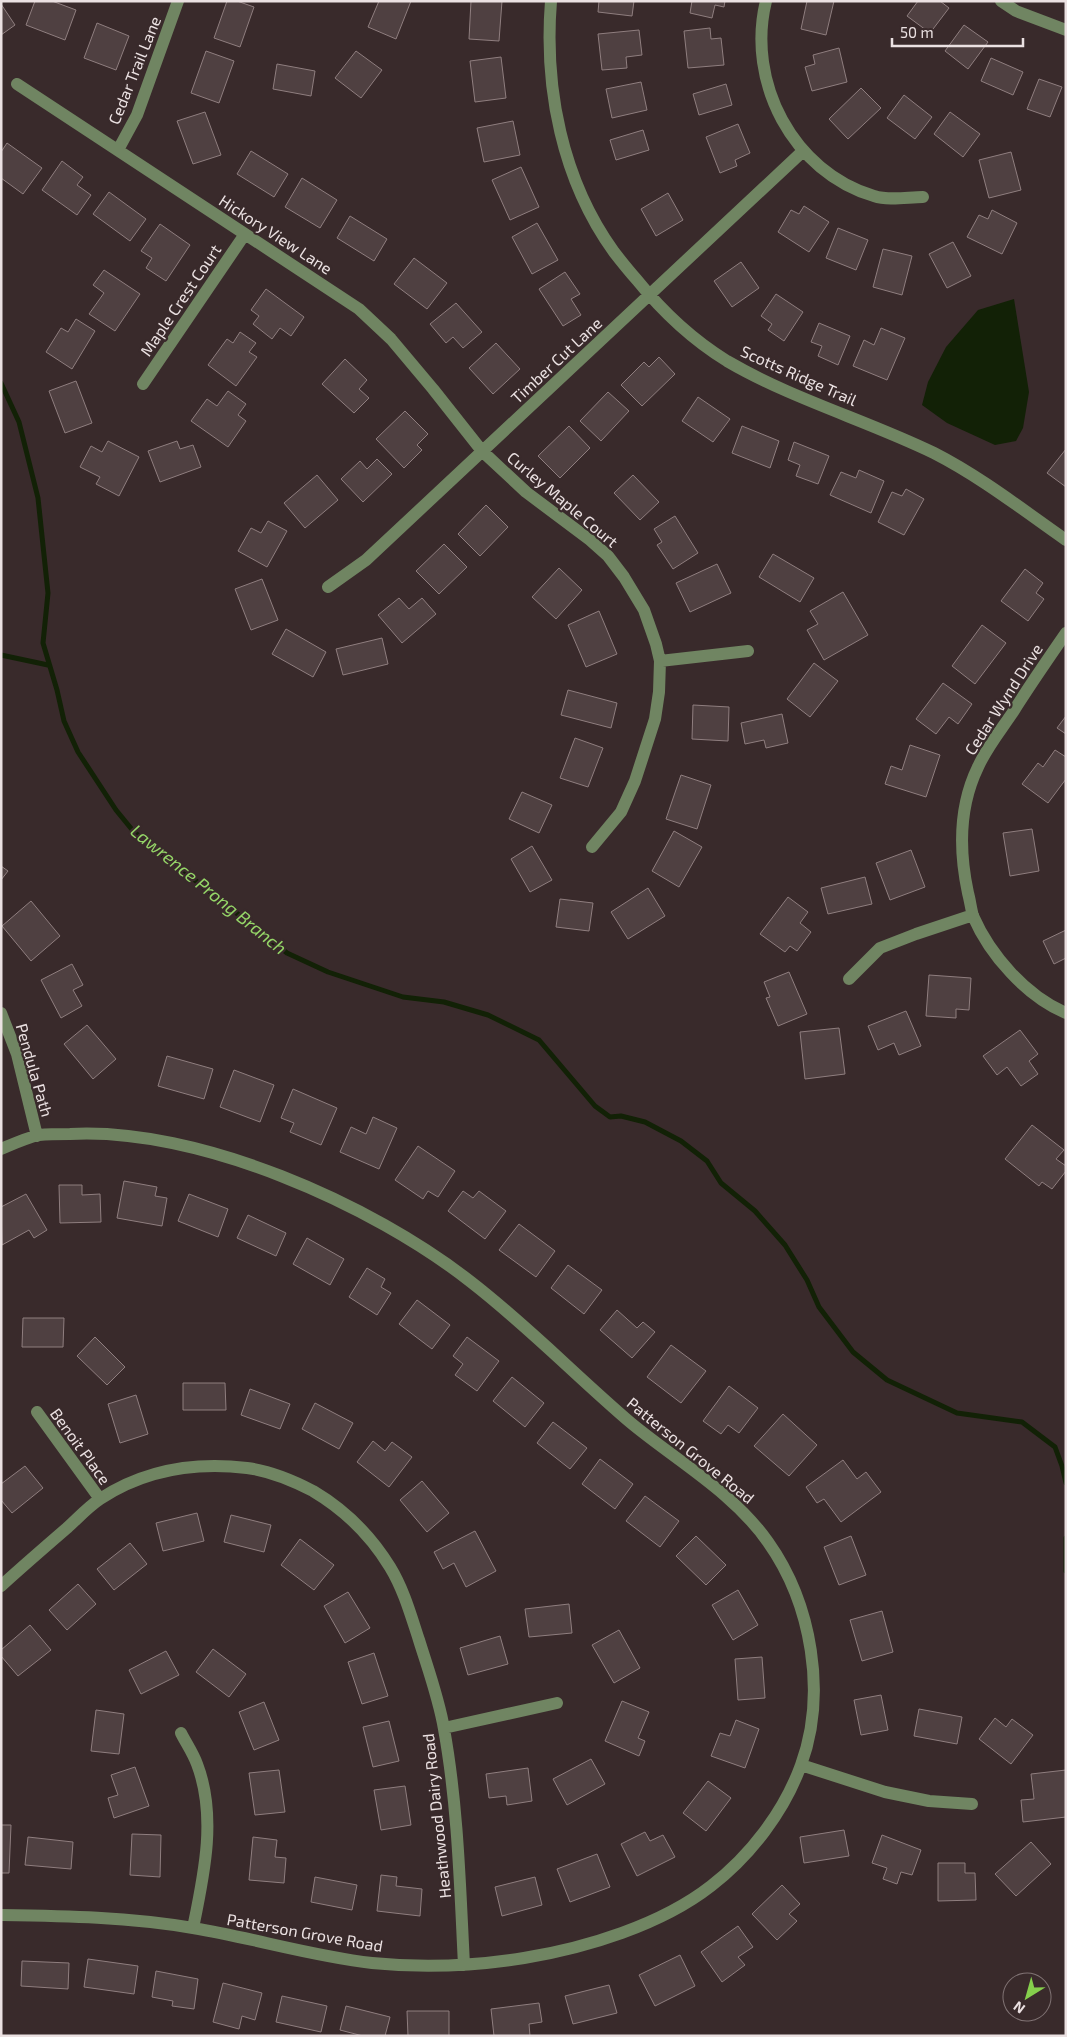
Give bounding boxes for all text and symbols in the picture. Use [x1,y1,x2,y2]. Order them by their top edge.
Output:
street label: Cedar Trail Lane [104,13,164,127]
scale bar [892,15,1023,47]
text: 50 m [900,23,934,41]
street label: Hickory View Lane [216,190,336,278]
street label: Maple Crest Court [136,241,224,359]
street label: Timber Cut Lane [507,313,605,407]
street label: Scotts Ridge Trail [738,341,860,409]
street label: Curley Maple Court [504,447,622,551]
street label: Cedar Wynd Drive [960,640,1046,758]
water label: Lawrence Prong Branch [126,819,292,959]
street label: Pendula Path [13,1021,57,1119]
street label: Patterson Grove Road [624,1393,758,1507]
street label: Benoit Place [47,1404,115,1488]
street label: Heathwood Dairy Road [418,1733,454,1899]
street label: Patterson Grove Road [226,1909,384,1955]
north arrow [1002,1972,1052,2022]
text: N [1010,1998,1028,2018]

